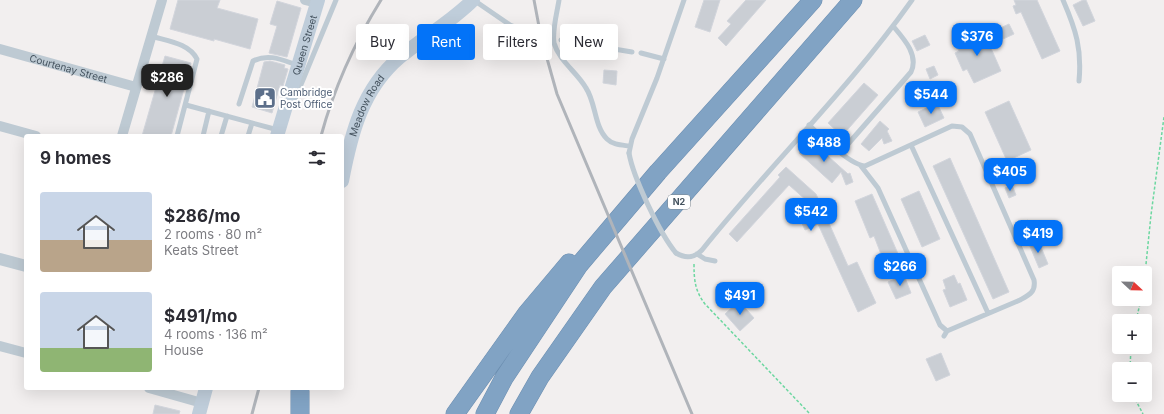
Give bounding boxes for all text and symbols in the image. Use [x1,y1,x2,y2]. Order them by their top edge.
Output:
street label: Queen Street [290,13,319,77]
pin: $376 [953,23,1001,57]
chip: Buy [356,24,409,60]
chip: Rent [417,24,475,60]
chip: Filters [483,24,552,60]
chip: New [560,24,618,60]
text: $376 [961,28,993,44]
street label: Courtenay Street [28,52,109,85]
pin: $286 [143,64,191,98]
text: $286 [150,69,184,85]
street label: Meadow Road [347,72,387,138]
pin: $544 [907,81,955,115]
public building icon: Cambridge Post Office [252,85,278,111]
place label: Cambridge Post Office [280,86,332,110]
text: $544 [914,86,948,102]
pin: $488 [800,129,848,163]
text: $488 [807,134,841,150]
icon: filters [306,147,328,169]
text: 9 homes [40,148,111,168]
pin: $405 [986,158,1034,192]
text: $405 [993,163,1027,179]
road number: N2 [668,195,690,209]
pin: $542 [787,198,835,232]
text: $542 [794,203,828,219]
text: $286/mo [164,206,240,226]
icon: home [72,208,120,256]
pin: $419 [1014,220,1062,254]
text: $419 [1023,225,1053,241]
text: 2 rooms · 80 m² [164,226,262,242]
text: Keats Street [164,242,239,258]
pin: $266 [876,253,924,287]
text: $266 [883,258,917,274]
north arrow [1112,266,1152,306]
map controls [1112,266,1152,402]
pin: $491 [716,282,764,316]
text: $491 [724,287,756,303]
text: $491/mo [164,306,238,326]
icon: home [72,308,120,356]
button: + [1112,314,1152,354]
text: 4 rooms · 136 m² [164,326,268,342]
text: House [164,342,204,358]
button: − [1112,362,1152,402]

